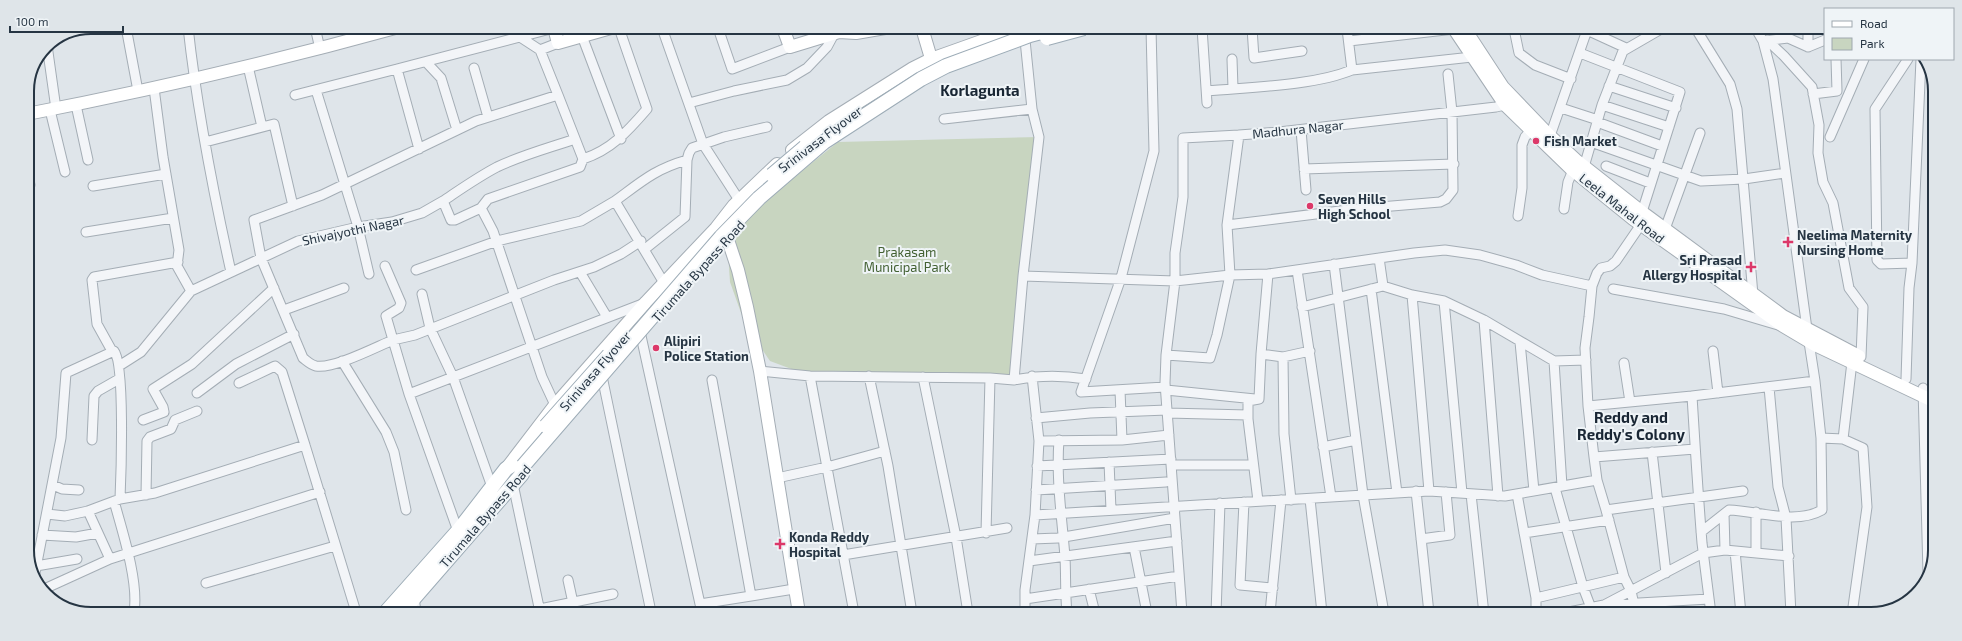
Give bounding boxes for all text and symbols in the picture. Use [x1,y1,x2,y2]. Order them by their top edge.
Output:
scale bar [10,8,123,34]
legend [1824,8,1954,60]
text: 100 m [16,14,48,28]
text: Road [1860,16,1888,30]
text: Park [1860,36,1885,50]
district label: Korlagunta [940,81,1020,99]
street label: Srinivasa Flyover [775,102,865,176]
street label: Madhura Nagar [1251,116,1345,142]
place label: Fish Market [1544,133,1618,149]
marker: Fish Market [1531,136,1541,146]
street label: Leela Mahal Road [1576,170,1668,246]
place label: Seven Hills High School [1318,191,1391,222]
marker: Seven Hills High School [1305,201,1315,211]
street label: Shivajyothi Nagar [301,211,405,249]
street label: Tirumala Bypass Road [648,217,748,325]
place label: Neelima Maternity Nursing Home [1797,227,1913,258]
marker: Neelima Maternity Nursing Home [1782,236,1794,248]
park label: Prakasam Municipal Park [864,244,951,275]
place label: Sri Prasad Allergy Hospital [1643,252,1743,283]
marker: Sri Prasad Allergy Hospital [1745,261,1757,273]
street label: Srinivasa Flyover [556,328,634,414]
place label: Alipiri Police Station [664,333,749,364]
marker: Alipiri Police Station [651,343,661,353]
district label: Reddy and Reddy's Colony [1577,408,1685,444]
street label: Tirumala Bypass Road [436,461,534,571]
place label: Konda Reddy Hospital [789,529,870,560]
marker: Konda Reddy Hospital [774,538,786,550]

